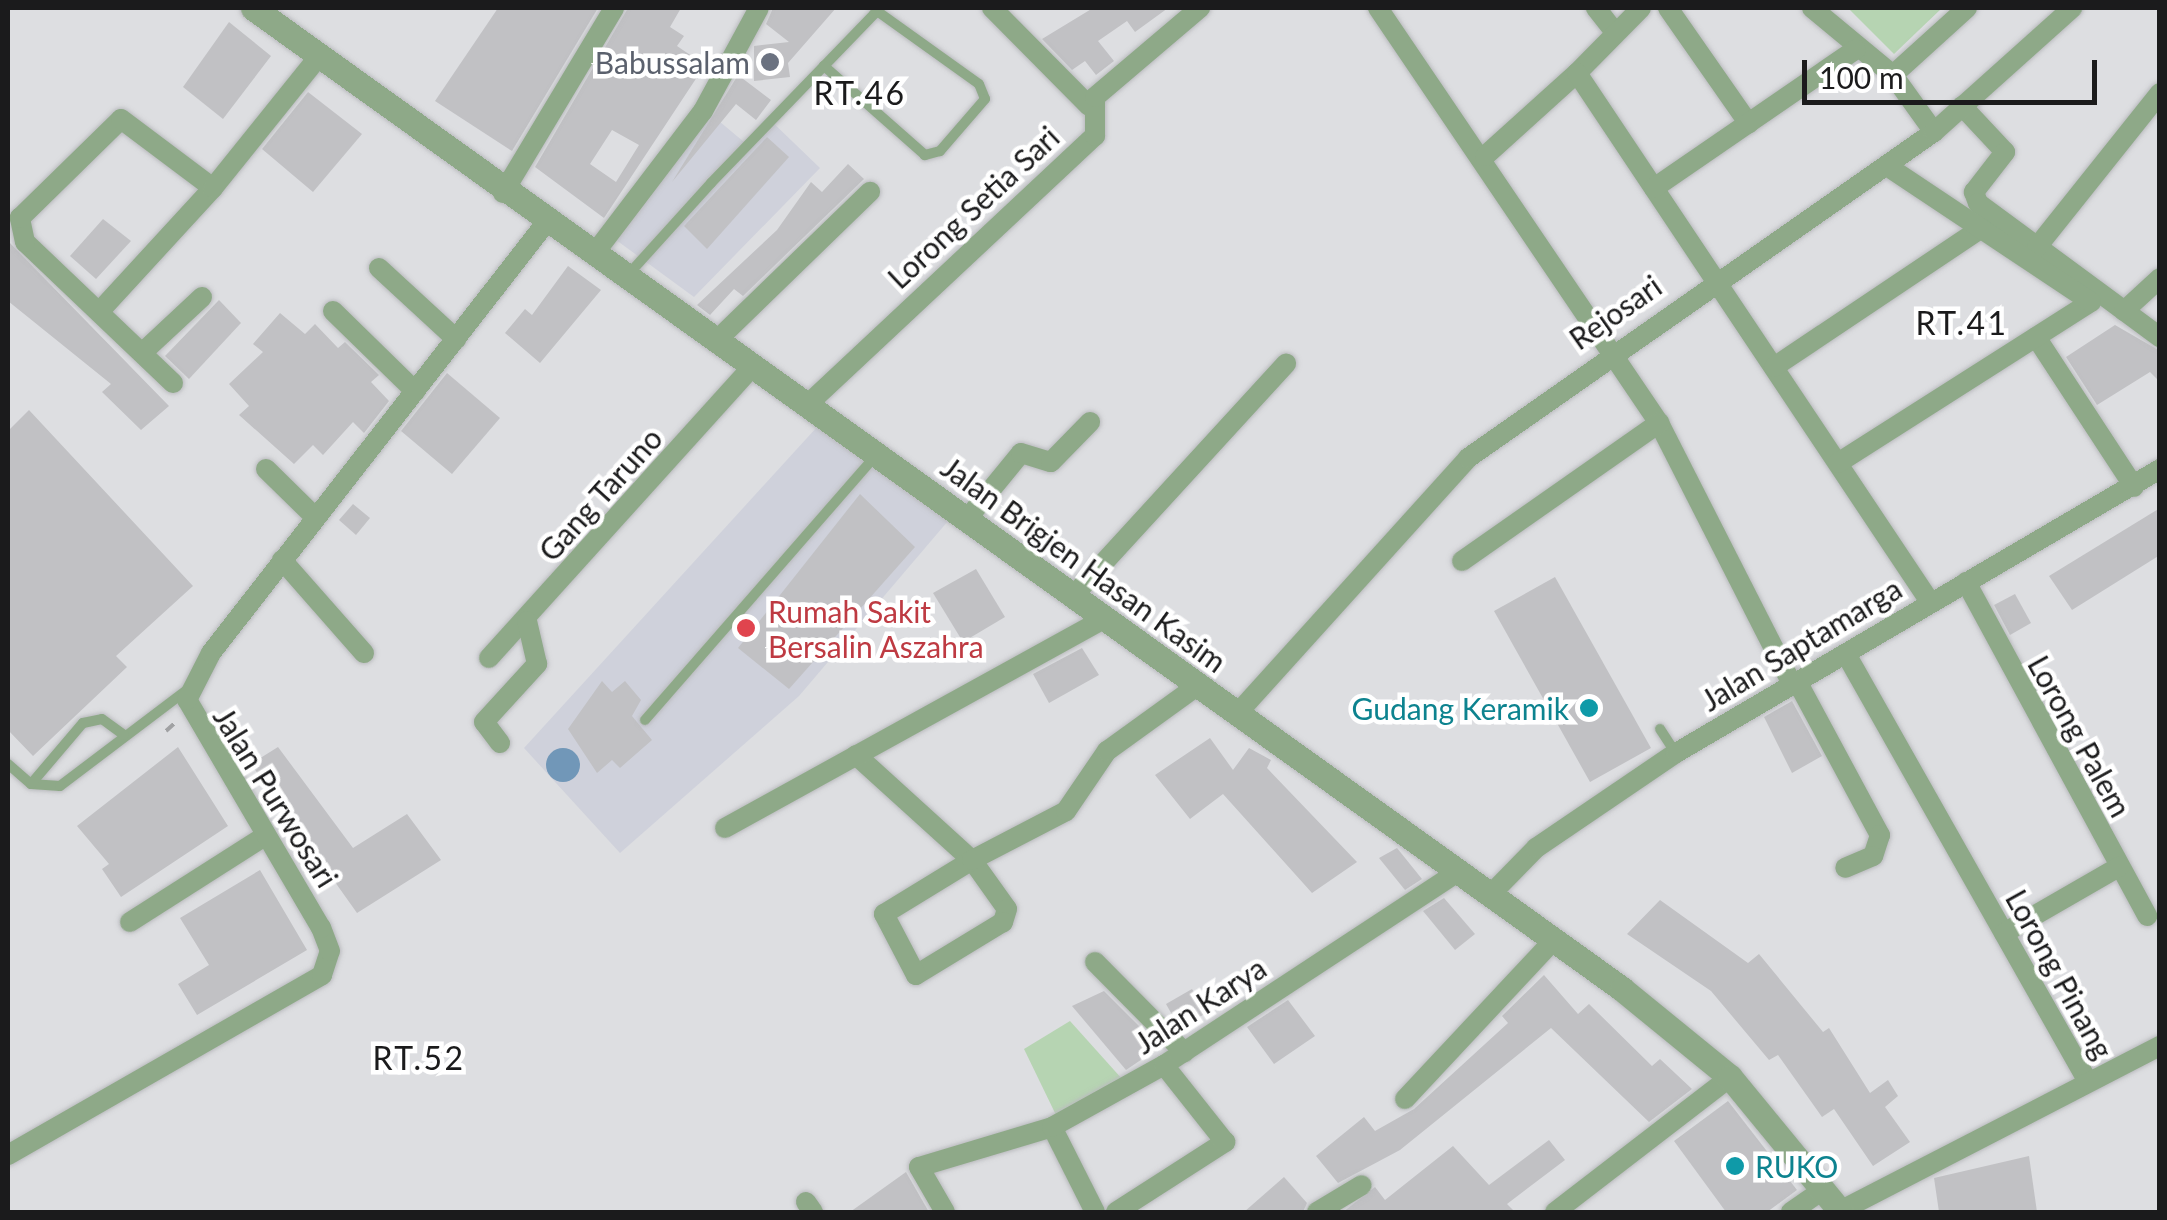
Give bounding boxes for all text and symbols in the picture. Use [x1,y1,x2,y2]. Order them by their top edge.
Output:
scale bar [1807,40,2102,102]
place label: Babussalam [595,44,750,80]
marker: Babussalam [759,51,781,73]
text: 100 m [1819,59,1904,95]
district label: RT.46 [813,74,907,112]
street label: Lorong Setia Sari [880,119,1066,295]
street label: Rejosari [1562,267,1668,357]
district label: RT.41 [1915,304,2009,342]
street label: Gang Taruno [531,420,669,568]
street label: Jalan Brigjen Hasan Kasim [935,449,1233,679]
street label: Jalan Saptamarga [1694,570,1908,718]
place label: Rumah Sakit Bersalin Aszahra [768,593,985,664]
marker: Rumah Sakit Bersalin Aszahra [733,615,759,641]
street label: Lorong Palem [2021,649,2139,823]
place label: Gudang Keramik [1352,690,1569,726]
marker: Gudang Keramik [1578,697,1600,719]
street label: Jalan Purwosari [206,700,346,894]
street label: Lorong Pinang [1999,883,2121,1065]
street label: Jalan Karya [1128,949,1272,1061]
district label: RT.52 [372,1039,466,1077]
place label: RUKO [1755,1148,1838,1184]
marker: RUKO [1724,1155,1746,1177]

